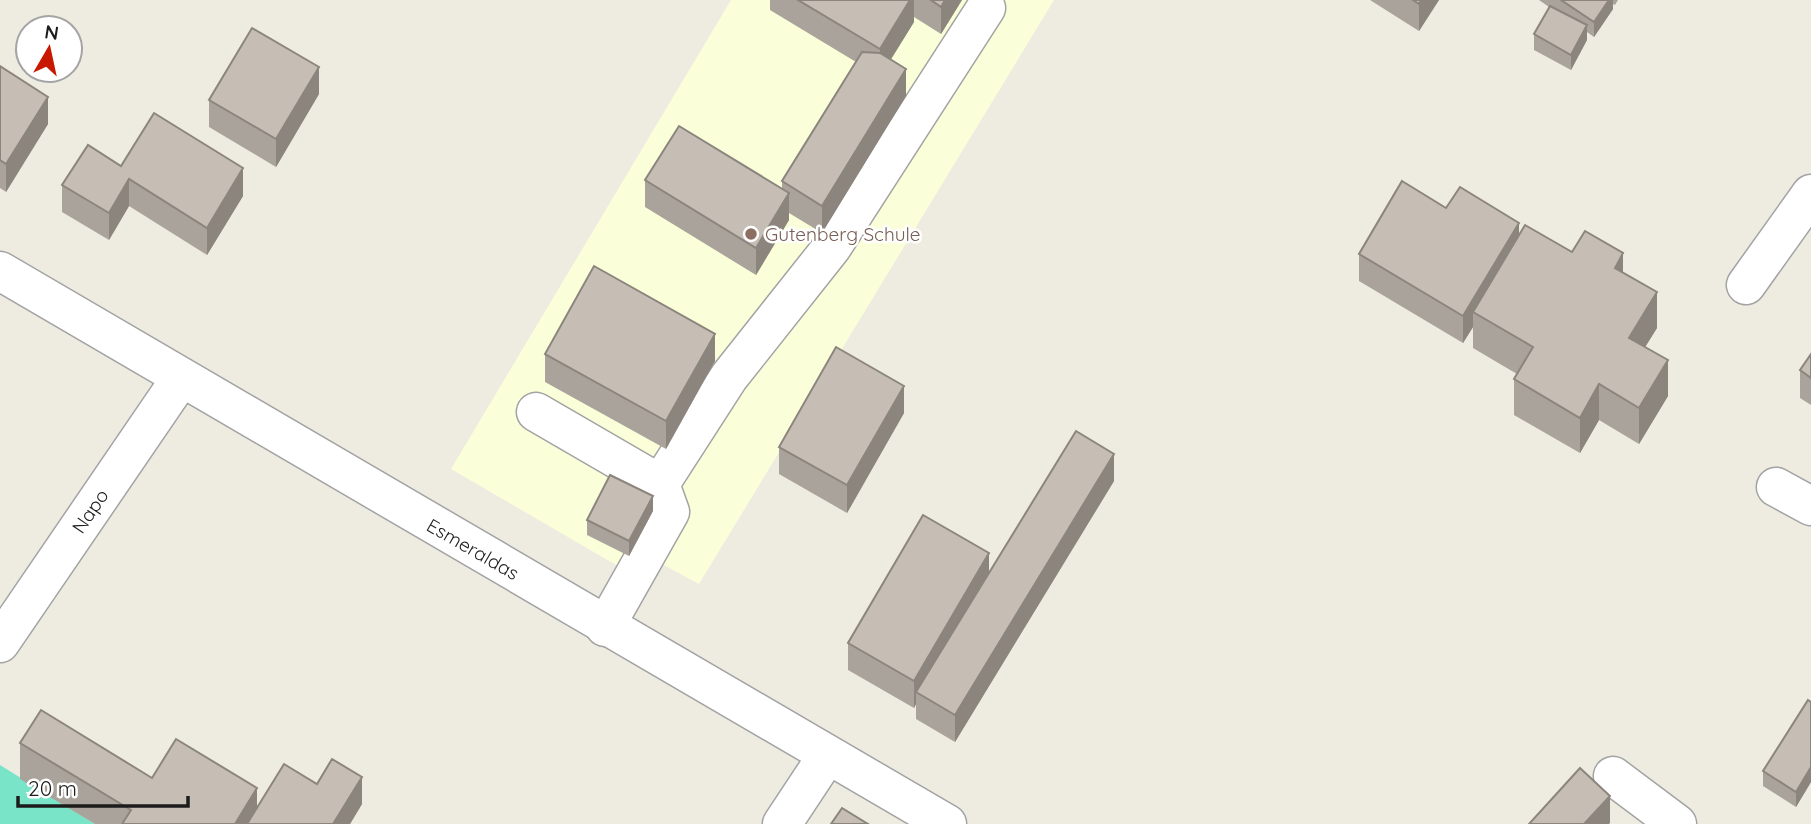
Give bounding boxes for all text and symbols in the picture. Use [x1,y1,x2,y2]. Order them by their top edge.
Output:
north arrow [14,14,84,84]
text: N [43,19,60,45]
place label: Gutenberg Schule [765,222,920,246]
marker: Gutenberg Schule [743,226,759,242]
street label: Napo [67,484,113,538]
street label: Esmeraldas [423,513,523,585]
scale bar [18,764,187,808]
text: 20 m [28,775,77,801]

